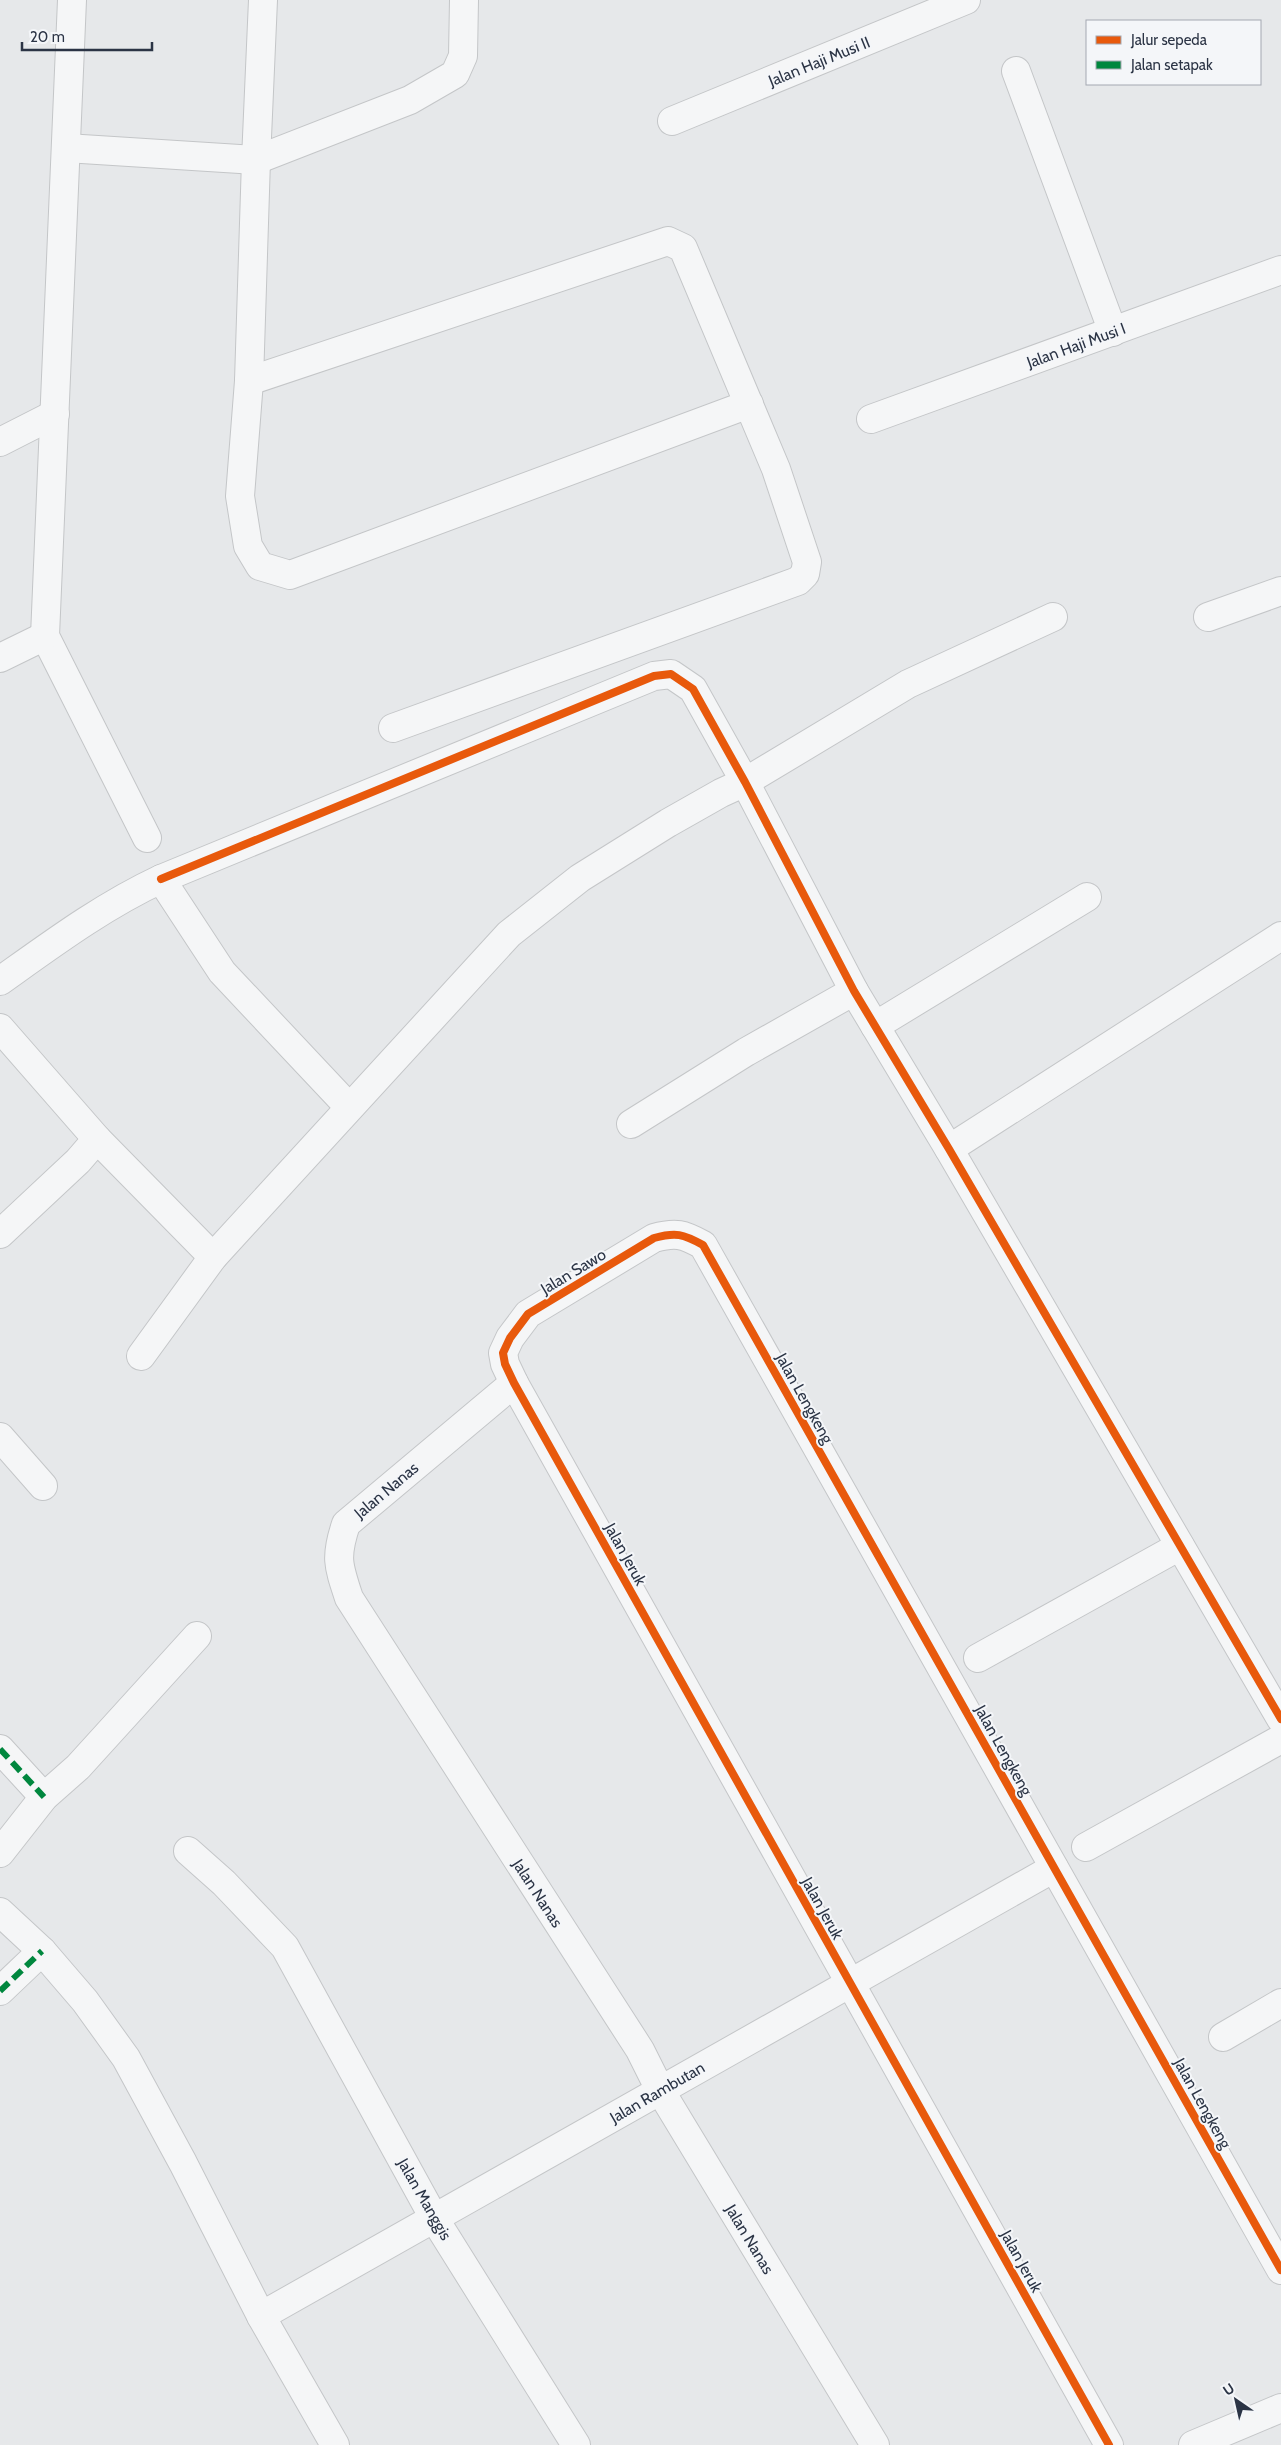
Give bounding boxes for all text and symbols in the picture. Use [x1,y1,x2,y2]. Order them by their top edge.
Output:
scale bar [22,20,152,52]
legend [1086,20,1261,85]
text: 20 m [30,28,65,46]
text: Jalur sepeda [1130,31,1208,49]
street label: Jalan Haji Musi II [765,32,873,91]
text: Jalan setapak [1130,56,1213,74]
street label: Jalan Haji Musi I [1023,319,1128,372]
street label: Jalan Sawo [536,1244,609,1299]
street label: Jalan Lengkeng [771,1349,838,1448]
street label: Jalan Nanas [350,1458,422,1523]
street label: Jalan Jeruk [600,1519,651,1589]
street label: Jalan Lengkeng [970,1701,1037,1800]
street label: Jalan Nanas [508,1855,567,1931]
street label: Jalan Jeruk [797,1873,848,1943]
street label: Jalan Lengkeng [1169,2054,1236,2153]
street label: Jalan Rambutan [606,2058,708,2128]
street label: Jalan Manggis [393,2154,456,2244]
street label: Jalan Nanas [721,2200,778,2278]
street label: Jalan Jeruk [996,2226,1047,2296]
north arrow [1211,2375,1261,2425]
text: U [1220,2379,1238,2399]

